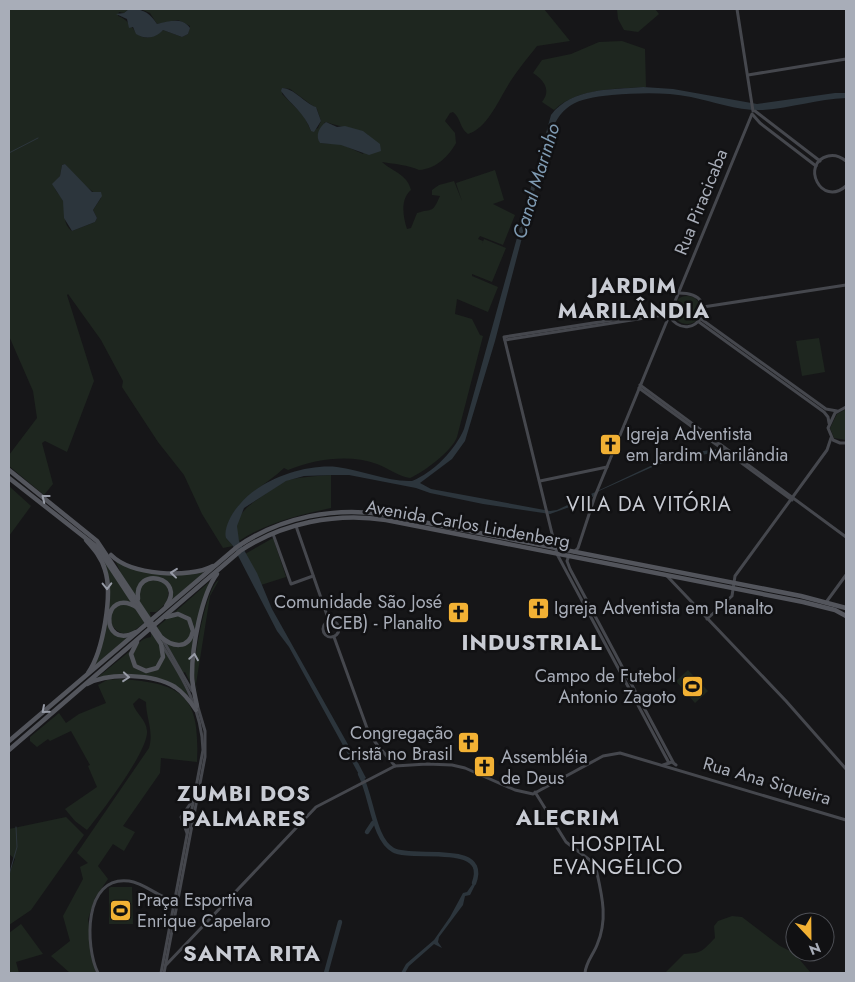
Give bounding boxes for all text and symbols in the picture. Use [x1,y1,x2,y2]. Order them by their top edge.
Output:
water label: Canal Marinho [506,120,566,242]
street label: Rua Piracicaba [668,145,734,259]
district label: JARDIM MARILÂNDIA [558,269,710,326]
place label: Igreja Adventista em Jardim Marilândia [626,421,788,468]
church icon: Igreja Adventista em Jardim Marilândia [598,432,622,456]
district label: VILA DA VITÓRIA [566,490,732,519]
street label: Avenida Carlos Lindenberg [364,493,572,555]
one-way arrow [41,495,51,504]
one-way arrow [170,568,178,579]
one-way arrow [102,583,113,591]
place label: Comunidade São José (CEB) - Planalto [274,589,442,636]
place label: Igreja Adventista em Planalto [554,595,773,621]
church icon: Igreja Adventista em Planalto [526,596,550,620]
church icon: Comunidade São José (CEB) - Planalto [446,600,470,624]
district label: INDUSTRIAL [461,626,603,658]
one-way arrow [189,653,199,662]
place label: Campo de Futebol Antonio Zagoto [535,663,676,710]
one-way arrow [122,671,130,682]
sports icon: Campo de Futebol Antonio Zagoto [680,674,704,698]
one-way arrow [41,704,50,713]
place label: Congregação Cristã no Brasil [338,720,453,767]
church icon: Congregação Cristã no Brasil [457,731,481,755]
place label: Assembléia de Deus [501,744,588,791]
street label: Rua Ana Siqueira [700,750,834,812]
church icon: Assembléia de Deus [473,755,497,779]
district label: ZUMBI DOS PALMARES [177,777,311,834]
district label: ALECRIM [515,801,620,833]
district label: HOSPITAL EVANGÉLICO [553,830,683,882]
place label: Praça Esportiva Enrique Capelaro [137,887,271,934]
sports icon: Praça Esportiva Enrique Capelaro [109,898,133,922]
north arrow [785,912,835,962]
district label: SANTA RITA [183,937,321,969]
text: N [806,938,824,960]

